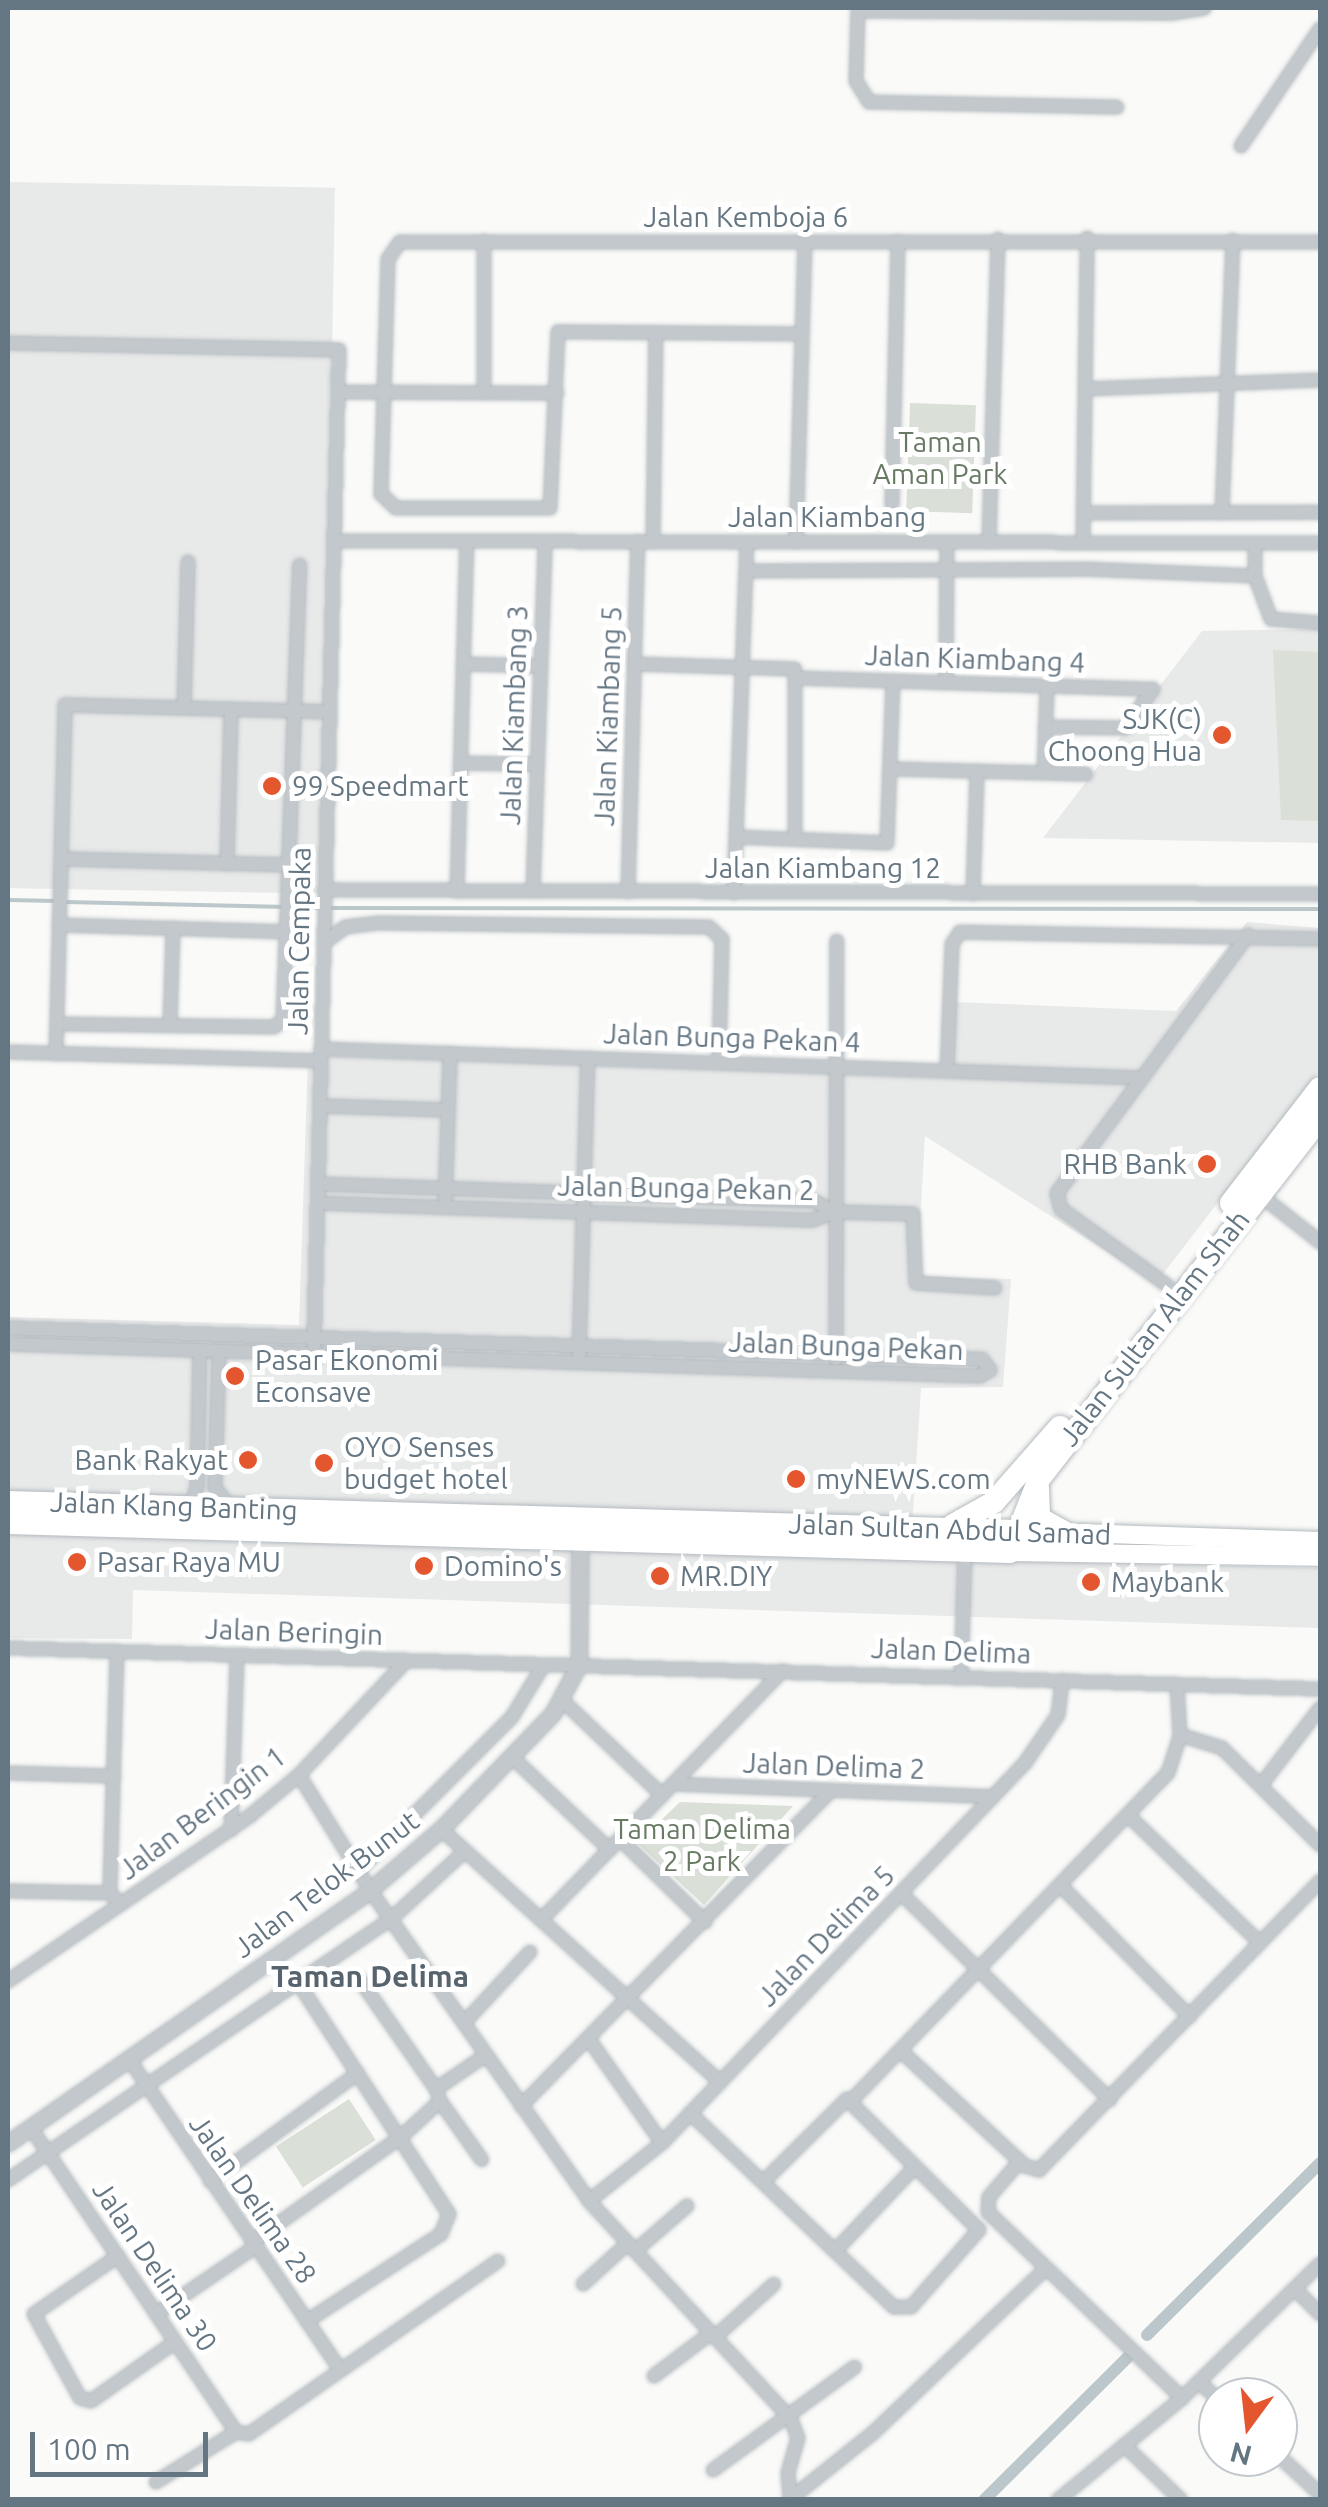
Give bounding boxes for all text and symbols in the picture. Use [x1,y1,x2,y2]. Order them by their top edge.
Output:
street label: Jalan Kemboja 6 [644,200,848,234]
park label: Taman Aman Park [873,425,1007,491]
street label: Jalan Kiambang [728,500,926,534]
street label: Jalan Kiambang 3 [493,604,535,826]
street label: Jalan Kiambang 5 [587,605,629,827]
street label: Jalan Kiambang 4 [864,638,1086,680]
place label: SJK(C) Choong Hua [1048,702,1202,768]
marker: SJK(C) Choong Hua [1211,724,1233,746]
place label: 99 Speedmart [292,769,469,803]
marker: 99 Speedmart [261,775,283,797]
street label: Jalan Cempaka [281,847,317,1035]
street label: Jalan Kiambang 12 [705,851,941,885]
street label: Jalan Bunga Pekan 4 [603,1017,861,1059]
place label: RHB Bank [1064,1147,1187,1181]
marker: RHB Bank [1196,1153,1218,1175]
street label: Jalan Bunga Pekan 2 [557,1169,815,1207]
street label: Jalan Sultan Alam Shah [1052,1204,1256,1452]
street label: Jalan Bunga Pekan [728,1325,964,1367]
place label: Pasar Ekonomi Econsave [255,1343,438,1409]
marker: Pasar Ekonomi Econsave [224,1365,246,1387]
place label: OYO Senses budget hotel [344,1430,508,1496]
place label: Bank Rakyat [74,1443,228,1477]
marker: Bank Rakyat [237,1449,259,1471]
marker: OYO Senses budget hotel [313,1452,335,1474]
place label: myNEWS.com [816,1462,991,1496]
marker: myNEWS.com [785,1468,807,1490]
street label: Jalan Klang Banting [50,1485,298,1527]
street label: Jalan Sultan Abdul Samad [788,1507,1112,1551]
place label: Pasar Raya MU [97,1545,281,1579]
place label: Domino's [444,1549,562,1583]
marker: Pasar Raya MU [66,1551,88,1573]
marker: Domino's [413,1555,435,1577]
place label: MR.DIY [680,1559,772,1593]
marker: MR.DIY [649,1565,671,1587]
place label: Maybank [1111,1565,1224,1599]
marker: Maybank [1080,1571,1102,1593]
street label: Jalan Beringin [205,1612,383,1652]
street label: Jalan Delima [870,1631,1032,1671]
street label: Jalan Beringin 1 [112,1739,292,1887]
street label: Jalan Delima 2 [742,1746,926,1786]
street label: Jalan Telok Bunut [227,1803,425,1965]
park label: Taman Delima 2 Park [613,1812,791,1878]
street label: Jalan Delima 5 [751,1859,901,2013]
district label: Taman Delima [271,1958,469,1994]
street label: Jalan Delima 28 [182,2108,324,2290]
street label: Jalan Delima 30 [86,2174,224,2358]
north arrow [1198,2377,1298,2477]
scale bar [35,2412,212,2474]
text: 100 m [47,2432,131,2466]
text: N [1227,2437,1255,2472]

